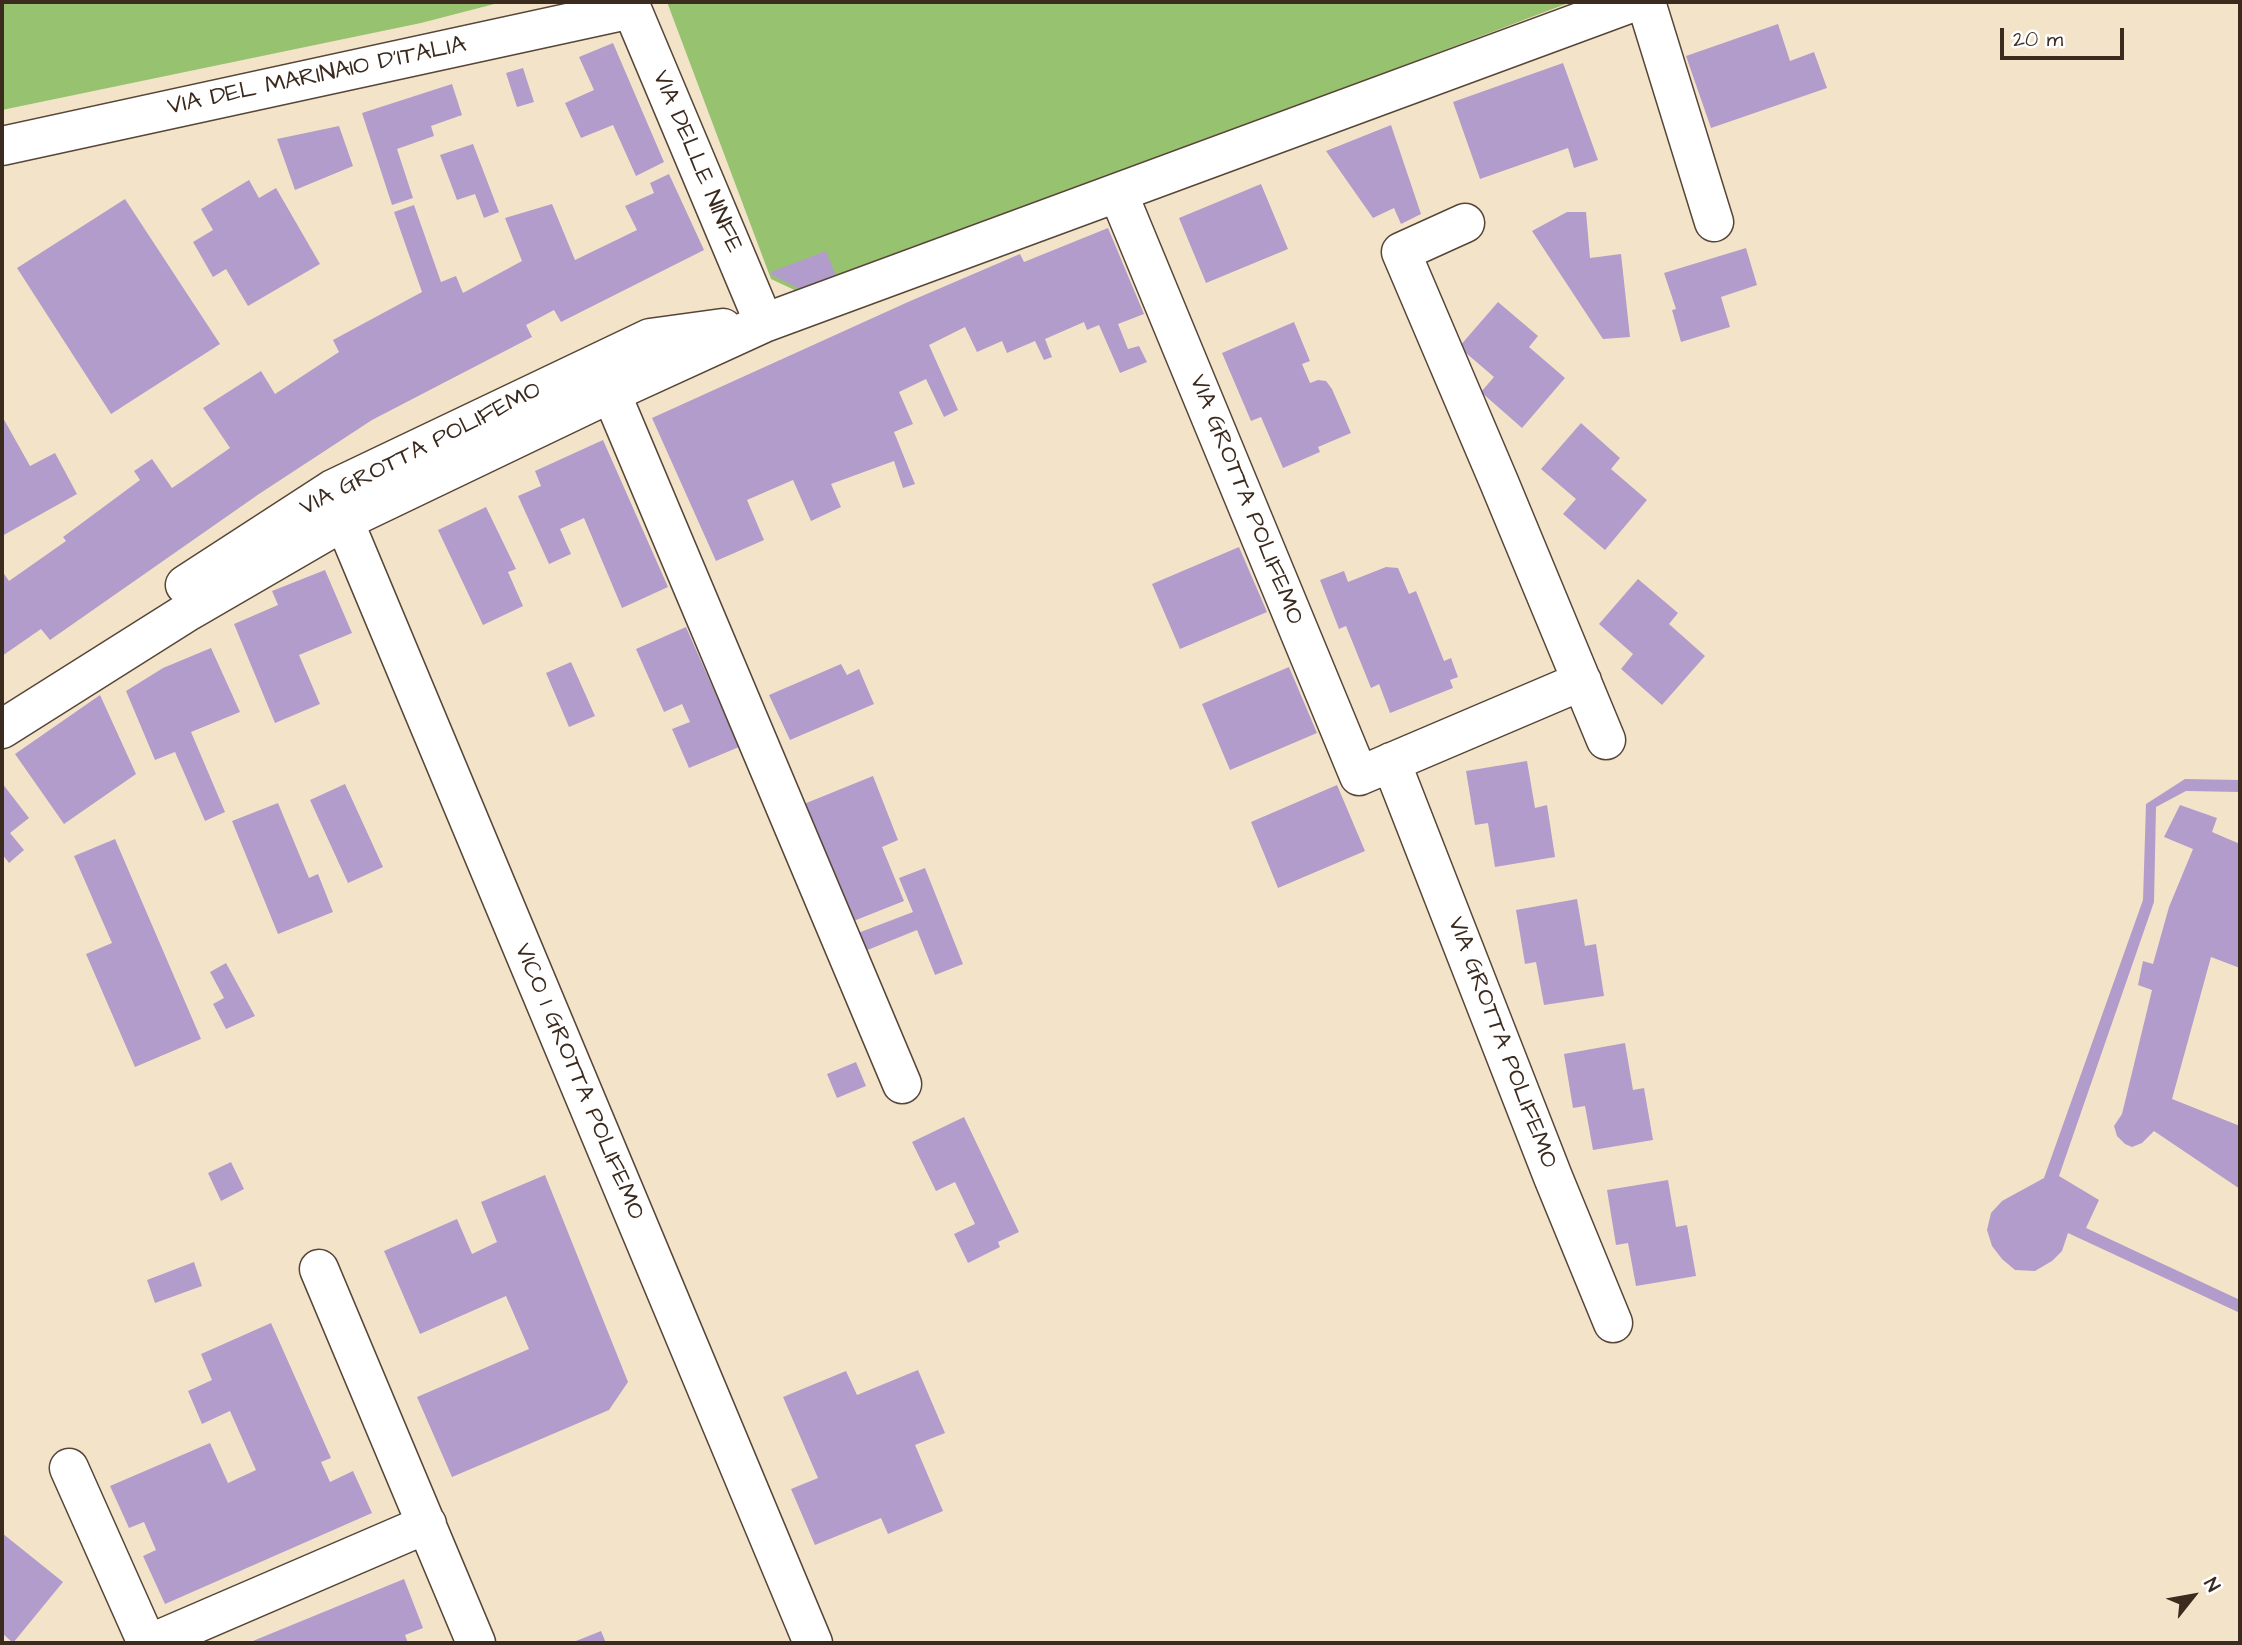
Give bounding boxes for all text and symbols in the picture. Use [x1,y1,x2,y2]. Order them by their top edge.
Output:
scale bar [2004,14,2128,58]
text: 20 m [2013,25,2063,54]
street label: VIA DEL MARINAIO D'ITALIA [165,31,469,123]
street label: VIA DELLE NINFE [645,67,747,257]
street label: VIA GROTTA POLIFEMO [1182,371,1308,629]
street label: VIA GROTTA POLIFEMO [296,377,546,523]
street label: VIA GROTTA POLIFEMO [1440,913,1562,1173]
street label: VICO 1 GROTTA POLIFEMO [507,940,649,1224]
north arrow [2158,1561,2228,1631]
text: N [2197,1573,2226,1597]

